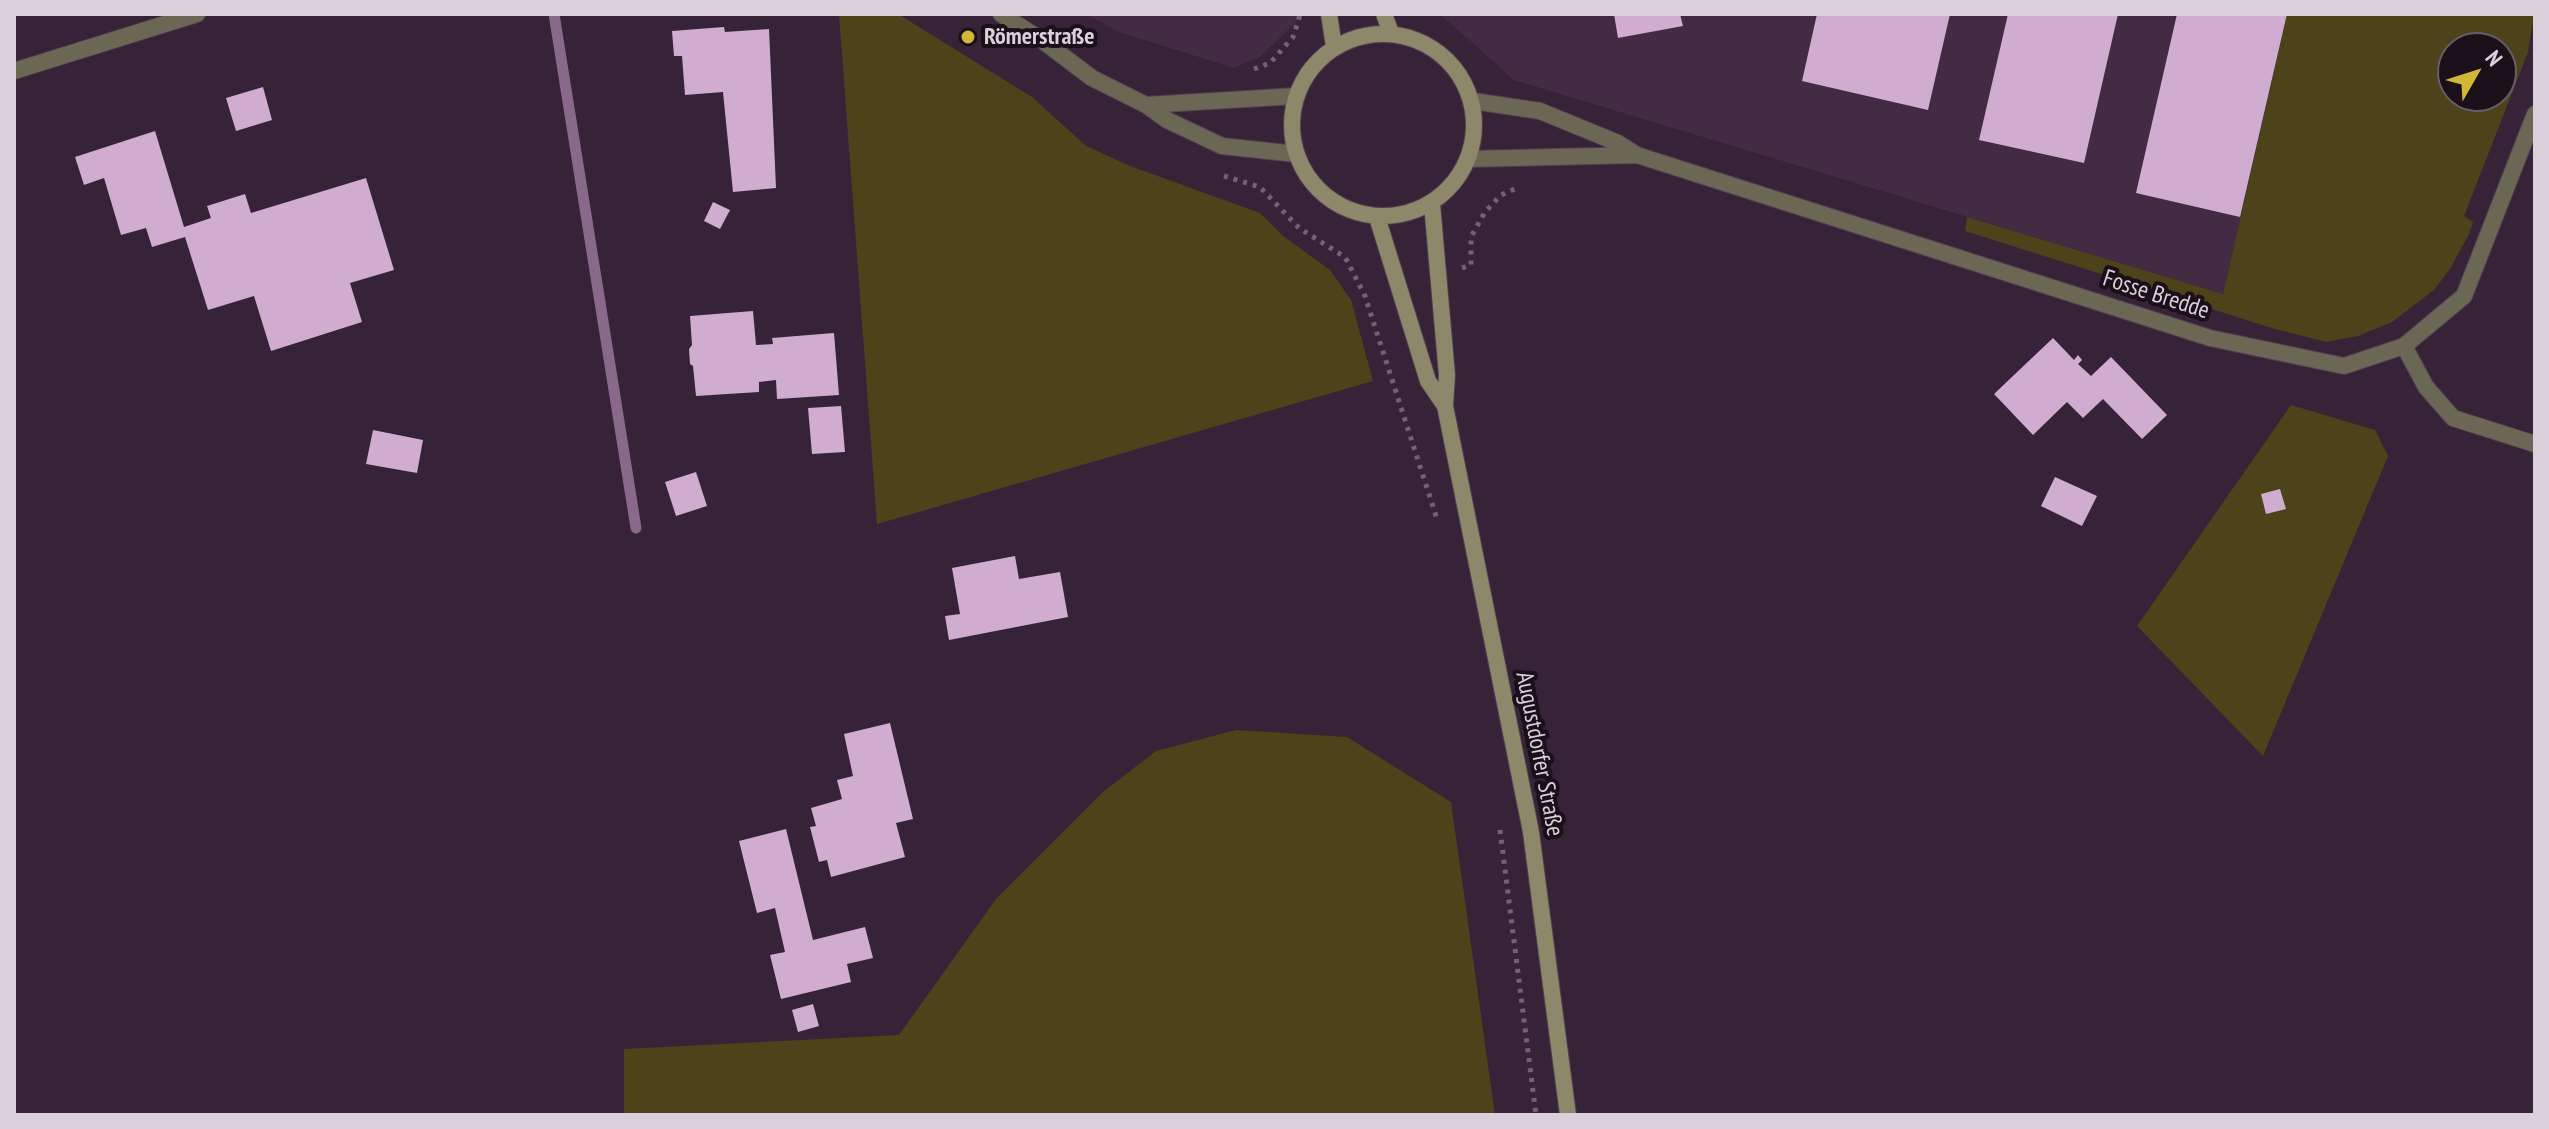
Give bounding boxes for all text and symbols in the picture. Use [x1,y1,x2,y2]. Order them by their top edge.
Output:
place label: Römerstraße [984,23,1094,51]
marker: Römerstraße [959,28,977,46]
north arrow [2437,32,2517,112]
text: N [2479,45,2509,72]
street label: Fosse Bredde [2099,264,2213,326]
street label: Augustdorfer Straße [1509,669,1569,839]

